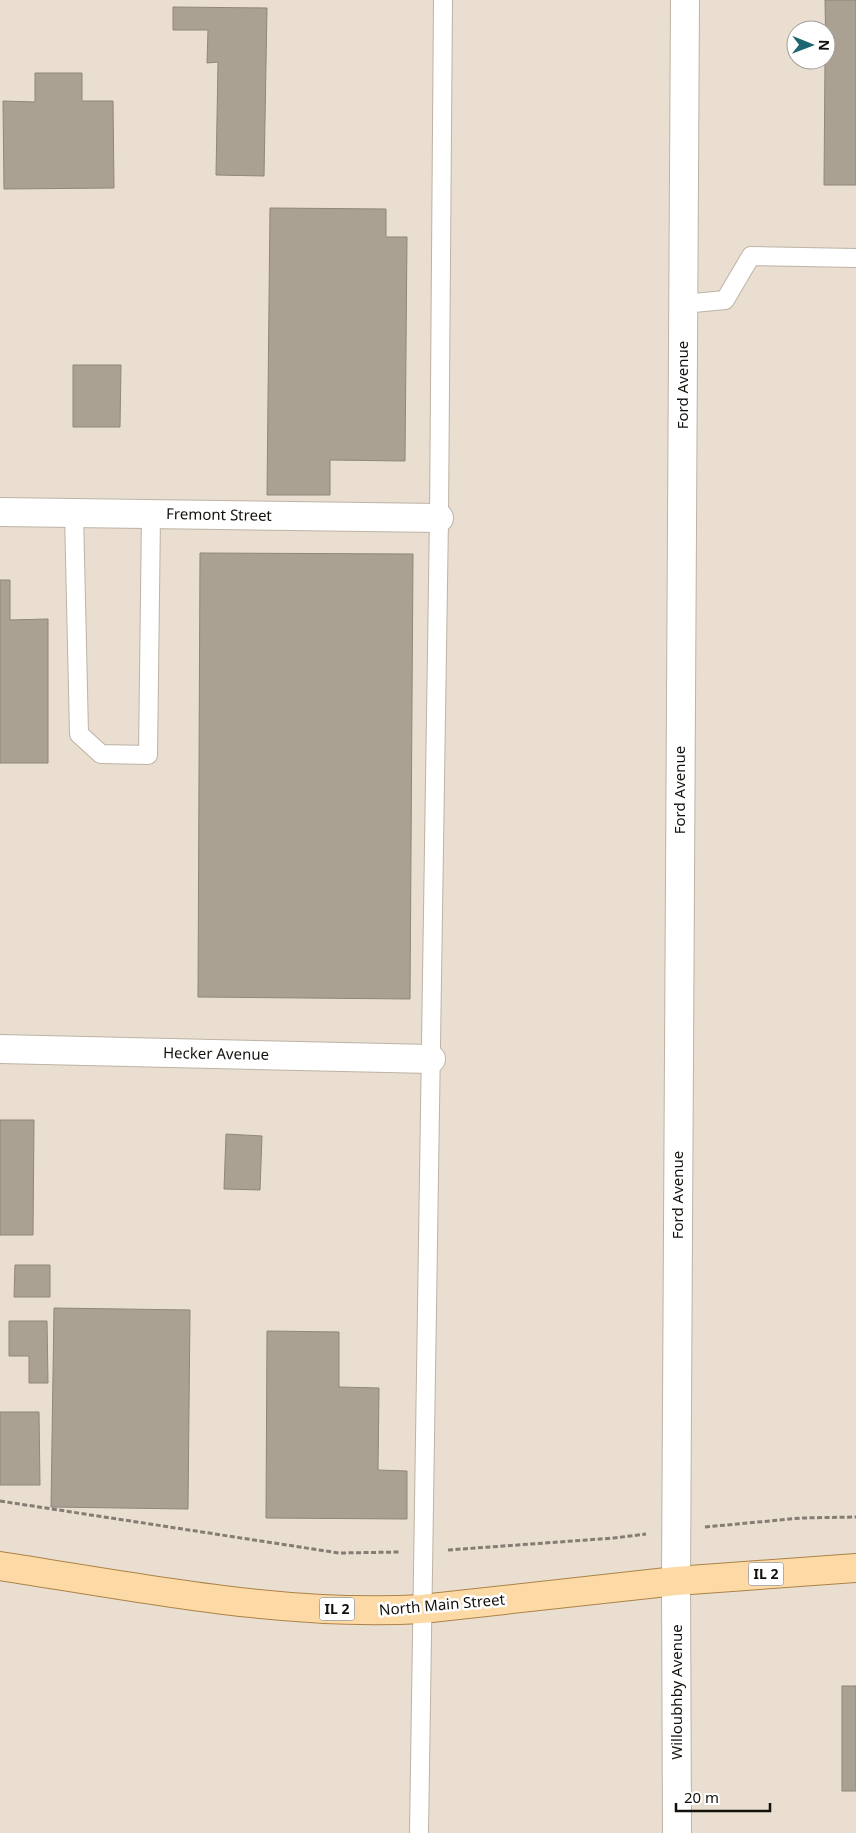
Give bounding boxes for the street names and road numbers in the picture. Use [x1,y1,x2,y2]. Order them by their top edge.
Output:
street label: Ford Avenue [672,341,692,429]
street label: Fremont Street [166,503,273,525]
street label: Ford Avenue [669,746,689,834]
street label: Hecker Avenue [163,1042,269,1064]
street label: Ford Avenue [667,1151,687,1239]
road number: IL 2 [748,1562,784,1586]
street label: North Main Street [378,1588,506,1619]
road number: IL 2 [320,1598,354,1620]
street label: Willoubhby Avenue [666,1624,686,1760]

